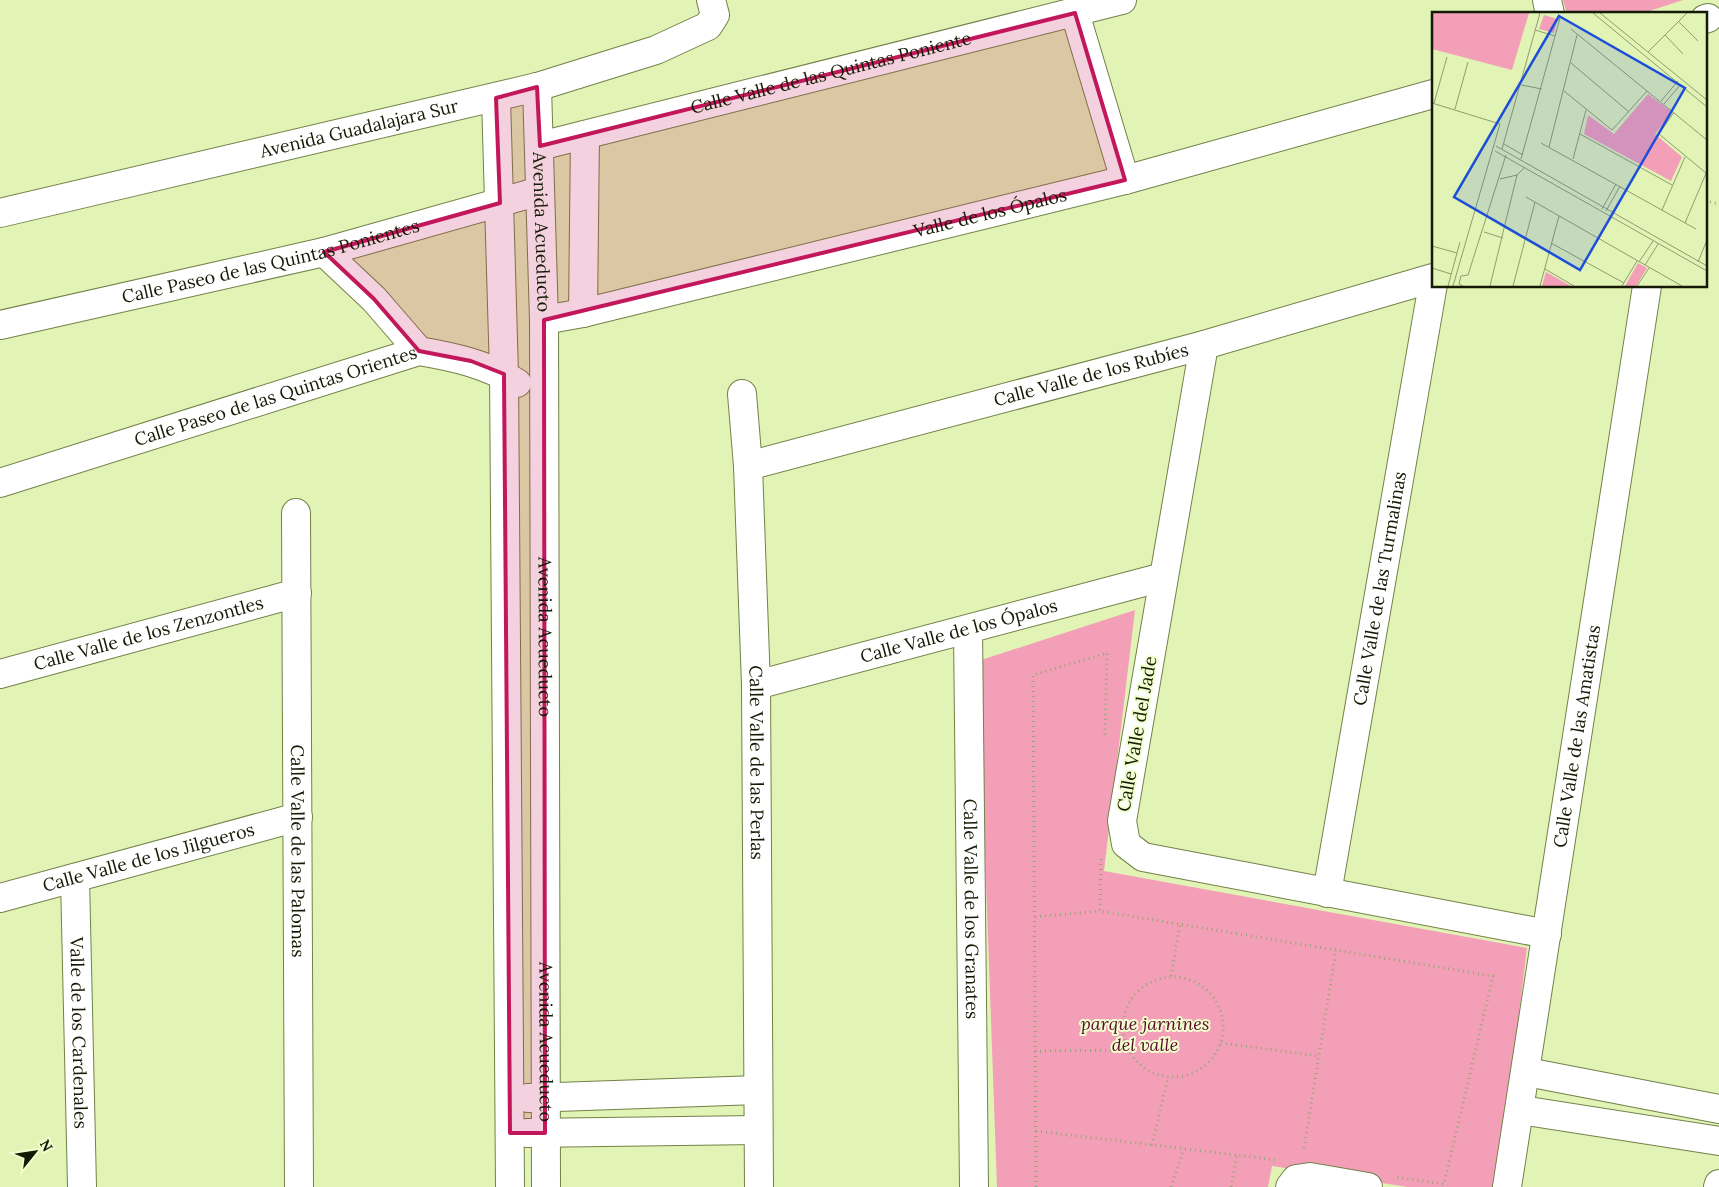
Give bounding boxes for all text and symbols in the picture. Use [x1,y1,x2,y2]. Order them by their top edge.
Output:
inset map [1432,12,1706,288]
street label: Calle Valle de las Quintas Poniente [688,26,974,119]
street label: Avenida Guadalajara Sur [257,94,461,163]
street label: Avenida Acueducto [528,150,556,312]
street label: Valle de los Ópalos [910,183,1069,243]
street label: Calle Paseo de las Quintas Ponientes [120,214,422,308]
street label: Calle Valle de los Rubíes [991,338,1191,411]
street label: Calle Paseo de las Quintas Orientes [131,340,420,451]
street label: Calle Valle de las Turmalinas [1348,470,1411,707]
street label: Avenida Acueducto [534,556,557,717]
street label: Calle Valle de los Zenzontles [31,591,266,675]
street label: Calle Valle de los Ópalos [858,594,1060,668]
street label: Calle Valle de las Amatistas [1548,623,1605,849]
street label: Calle Valle del Jade [1112,654,1162,813]
street label: Calle Valle de las Perlas [744,665,769,860]
street label: Calle Valle de las Palomas [286,744,310,958]
street label: Calle Valle de los Granates [959,798,984,1019]
street label: Calle Valle de los Jilgueros [40,817,257,897]
street label: Valle de los Cardenales [65,936,93,1129]
street label: Avenida Acueducto [534,961,558,1122]
park label: parque jarnines del valle [1080,1012,1210,1056]
north arrow [10,1127,60,1177]
text: N [36,1136,57,1155]

